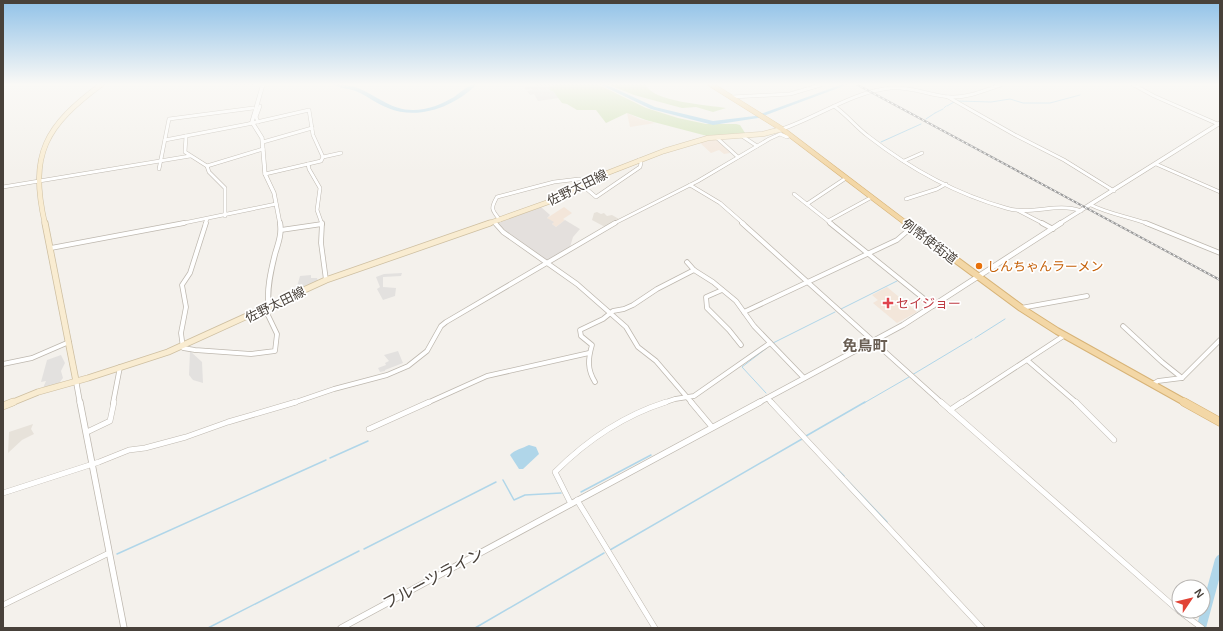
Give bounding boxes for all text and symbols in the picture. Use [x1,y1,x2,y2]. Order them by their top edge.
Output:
street label: 佐野太田線 [545,166,610,208]
street label: 例幣使街道 [899,216,960,267]
place label: しんちゃんラーメン [987,259,1103,274]
marker: しんちゃんラーメン [974,261,984,271]
street label: 佐野太田線 [243,283,308,325]
place label: セイジョー [896,296,961,311]
marker: セイジョー [883,298,893,308]
district label: 免鳥町 [842,337,888,354]
street label: フルーツライン [380,545,487,612]
north arrow [1171,579,1211,619]
text: N [1192,587,1206,600]

